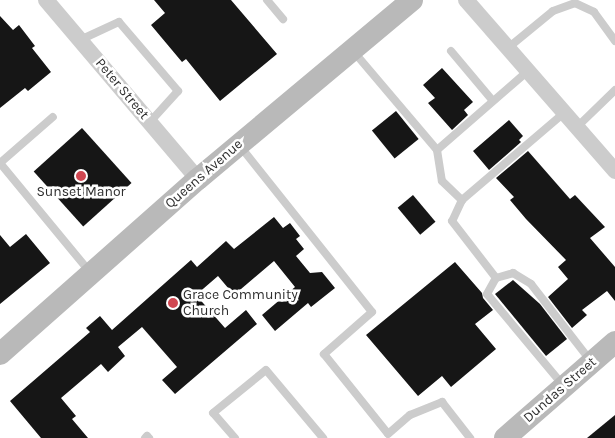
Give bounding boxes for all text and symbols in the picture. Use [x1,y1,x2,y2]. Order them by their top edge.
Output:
street label: Peter Street [92,55,152,123]
street label: Queens Avenue [162,136,246,212]
marker: Sunset Manor [75,170,87,182]
place label: Sunset Manor [36,184,126,200]
place label: Grace Community Church [183,287,298,320]
marker: Grace Community Church [167,297,179,309]
street label: Dundas Street [520,354,600,426]

